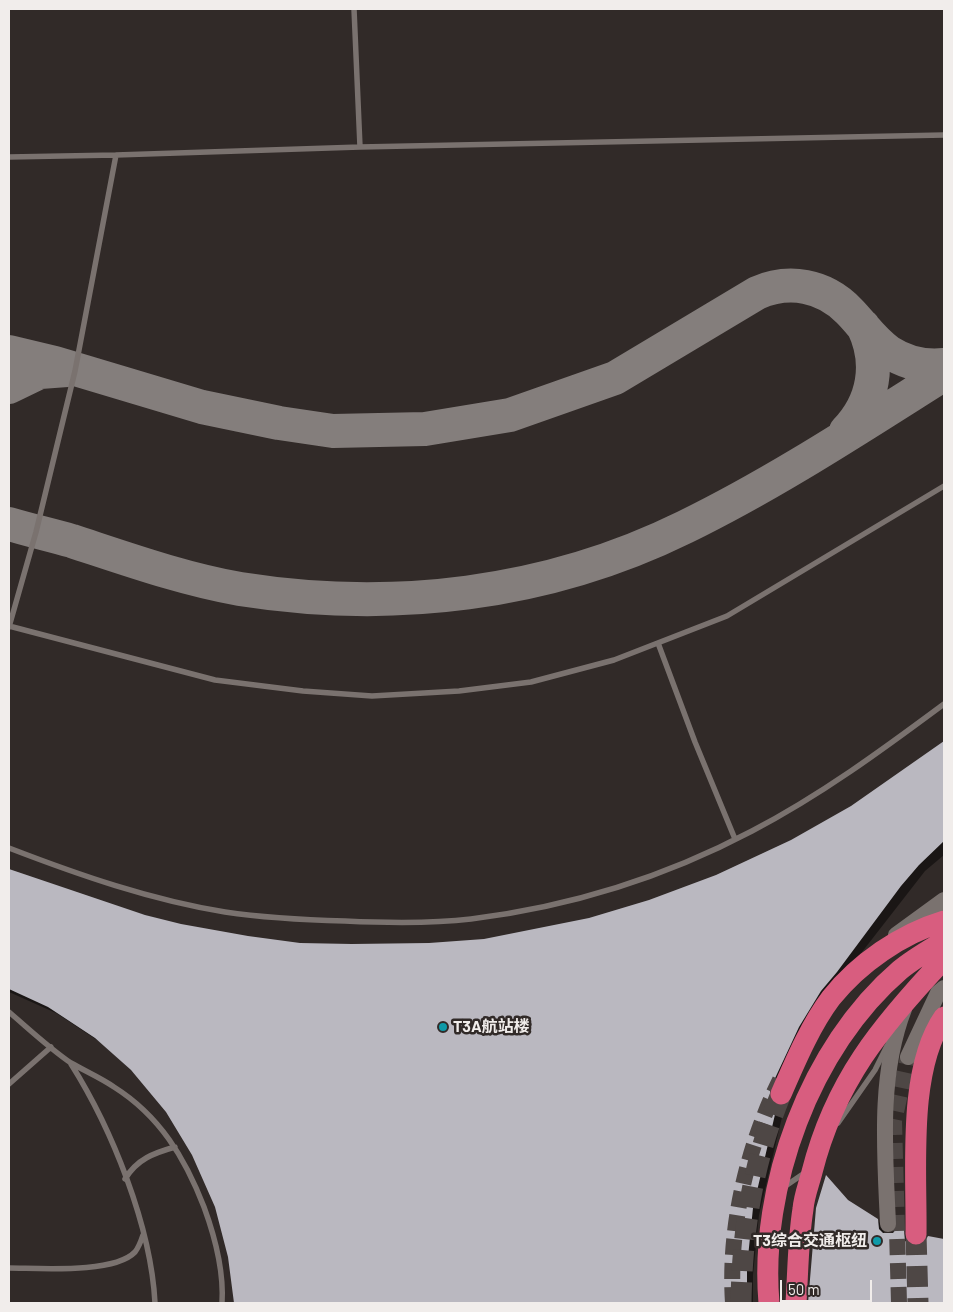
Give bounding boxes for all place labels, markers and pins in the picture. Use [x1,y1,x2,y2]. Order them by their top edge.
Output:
place label: T3A航站楼 [453,1017,530,1037]
marker: T3A航站楼 [437,1021,449,1033]
place label: T3综合交通枢纽 [753,1231,867,1251]
marker: T3综合交通枢纽 [871,1235,883,1247]

